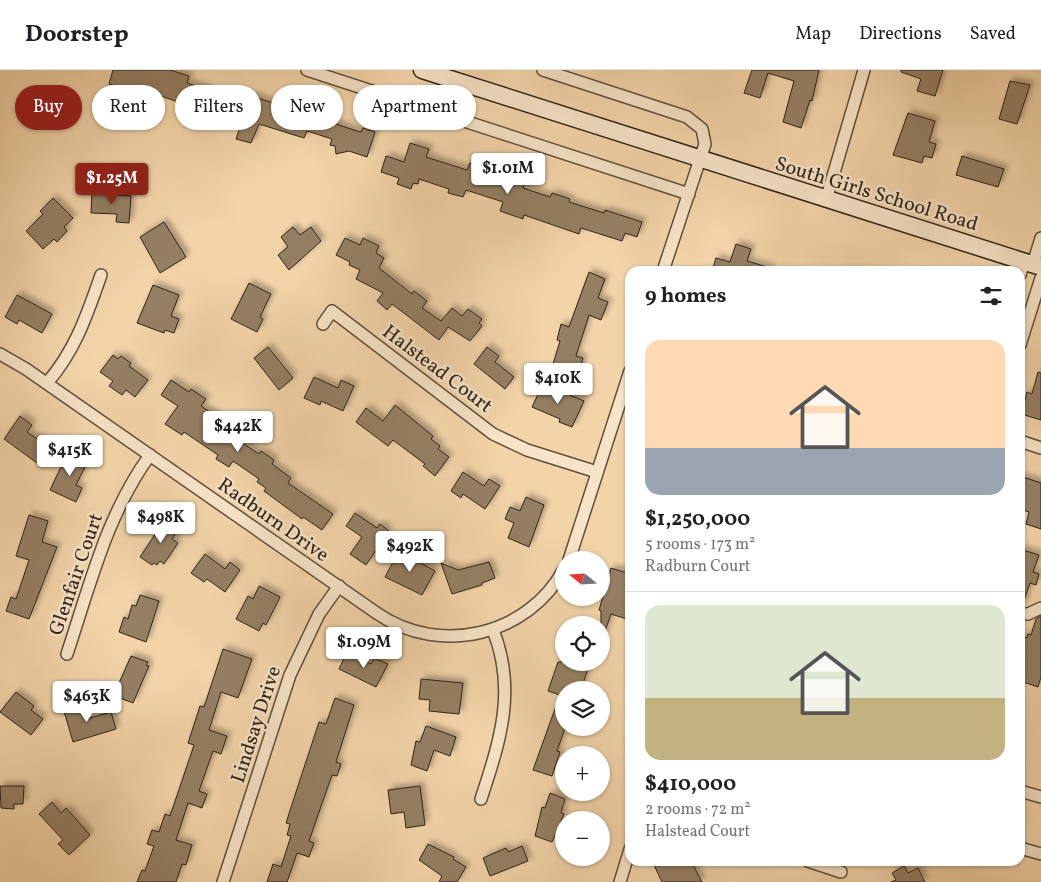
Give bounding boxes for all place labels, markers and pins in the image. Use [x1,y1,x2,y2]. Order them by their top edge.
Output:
pin: $1.01M [467,152,549,195]
pin: $1.25M [71,162,153,205]
pin: $410K [523,362,593,405]
pin: $442K [203,410,273,453]
pin: $415K [35,434,105,477]
pin: $498K [126,502,196,544]
pin: $492K [375,530,445,573]
pin: $1.09M [323,626,405,669]
pin: $463K [52,680,122,723]

